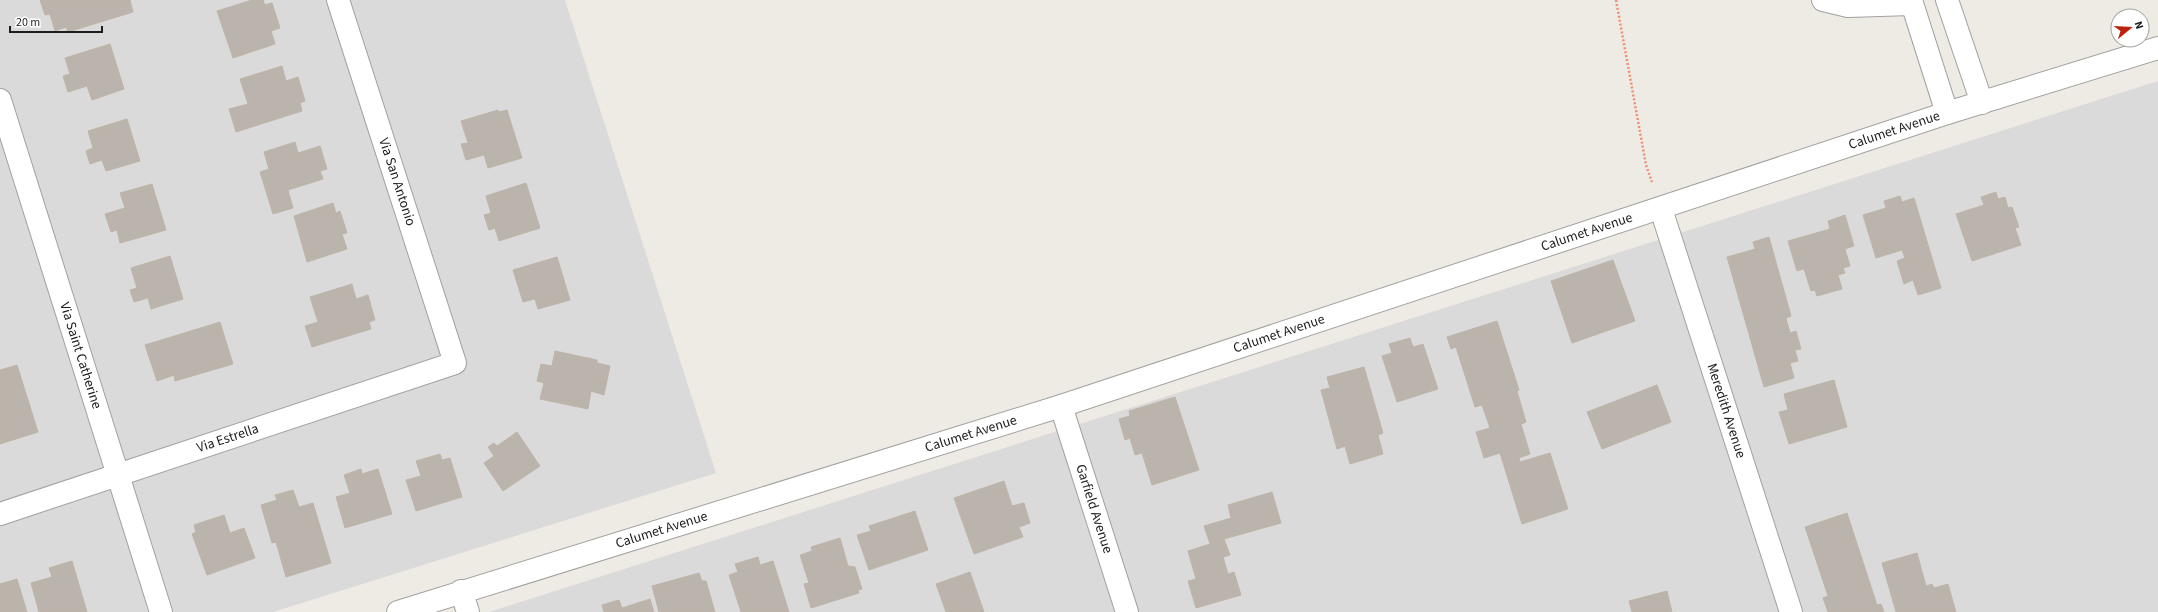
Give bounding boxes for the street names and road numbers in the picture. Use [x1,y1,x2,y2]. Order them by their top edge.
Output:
street label: Calumet Avenue [1846,106,1943,155]
street label: Via San Antonio [373,135,421,229]
street label: Calumet Avenue [1538,208,1635,257]
street label: Via Saint Catherine [54,300,107,412]
street label: Calumet Avenue [1231,309,1328,358]
street label: Meredith Avenue [1701,361,1751,461]
street label: Calumet Avenue [922,410,1020,458]
street label: Via Estrella [194,419,261,458]
street label: Garfield Avenue [1070,462,1118,556]
street label: Calumet Avenue [613,506,710,554]

